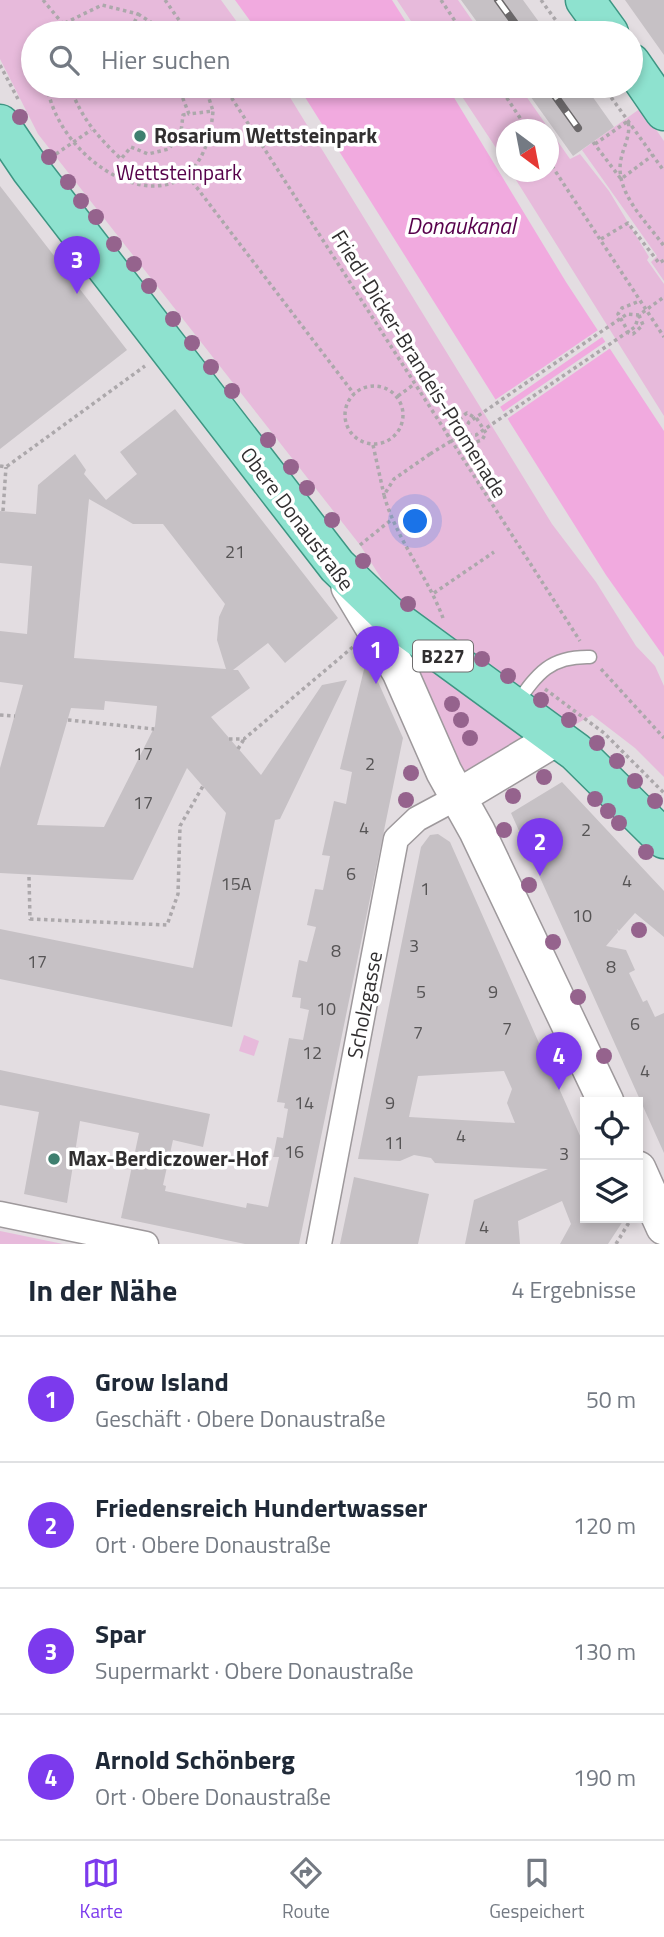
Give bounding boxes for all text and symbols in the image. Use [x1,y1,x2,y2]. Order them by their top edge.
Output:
search box [21,21,643,98]
text: Hier suchen [101,40,230,79]
icon: search [45,41,83,79]
place label: Rosarium Wettsteinpark [154,119,377,151]
north arrow [496,119,559,182]
marker: Rosarium Wettsteinpark [132,128,148,144]
park label: Wettsteinpark [116,156,242,188]
water label: Donaukanal [406,208,519,243]
street label: Friedl-Dicker-Brandeis-Promenade [324,223,516,504]
pin: 3 [54,236,100,294]
street label: Obere Donaustraße [233,440,363,597]
your location [398,504,432,538]
house number: 21 [225,538,245,565]
pin: 1 [353,626,399,684]
road number: B227 [413,640,473,671]
house number: 17 [133,740,153,767]
house number: 2 [365,750,375,777]
house number: 17 [133,789,153,816]
house number: 4 [359,814,369,841]
house number: 2 [581,816,591,843]
pin: 2 [517,818,563,876]
house number: 6 [346,860,356,887]
house number: 4 [622,867,632,894]
house number: 15A [221,870,252,897]
house number: 1 [420,875,430,902]
house number: 10 [572,902,592,929]
house number: 3 [409,932,419,959]
house number: 8 [331,937,341,964]
house number: 17 [27,948,47,975]
street label: Scholzgasse [338,948,390,1061]
house number: 8 [606,953,616,980]
house number: 5 [416,978,426,1005]
house number: 9 [488,978,498,1005]
house number: 10 [316,995,336,1022]
house number: 6 [630,1010,640,1037]
house number: 7 [502,1015,512,1042]
house number: 7 [413,1019,423,1046]
pin: 4 [536,1032,582,1090]
house number: 12 [302,1039,322,1066]
house number: 4 [640,1057,650,1084]
house number: 14 [294,1089,314,1116]
house number: 9 [385,1089,395,1116]
map controls [580,1097,643,1223]
button: locate [580,1097,643,1160]
house number: 4 [456,1122,466,1149]
house number: 11 [384,1129,404,1156]
house number: 16 [284,1138,304,1165]
house number: 3 [559,1140,569,1167]
place label: Max-Berdiczower-Hof [68,1142,269,1174]
marker: Max-Berdiczower-Hof [46,1151,62,1167]
button: layers [580,1160,643,1223]
house number: 4 [479,1213,489,1240]
text: In der Nähe [28,1267,177,1313]
text: 4 Ergebnisse [512,1272,636,1307]
text: Grow Island [95,1362,229,1401]
text: 1 [45,1382,57,1417]
text: 50 m [586,1382,636,1417]
text: Geschäft · Obere Donaustraße [95,1401,386,1436]
text: Friedensreich Hundertwasser [95,1488,427,1527]
text: 2 [45,1508,57,1543]
text: 120 m [573,1508,636,1543]
text: Ort · Obere Donaustraße [95,1527,331,1562]
text: Spar [95,1614,146,1653]
text: 3 [45,1634,57,1669]
text: 130 m [573,1634,636,1669]
text: Supermarkt · Obere Donaustraße [95,1653,414,1688]
text: Arnold Schönberg [95,1740,295,1779]
text: 4 [45,1760,57,1795]
text: 190 m [573,1760,636,1795]
text: Ort · Obere Donaustraße [95,1779,331,1814]
tab: Karte [80,1854,123,1925]
tab: Route [282,1854,330,1925]
tab: Gespeichert [489,1854,584,1925]

